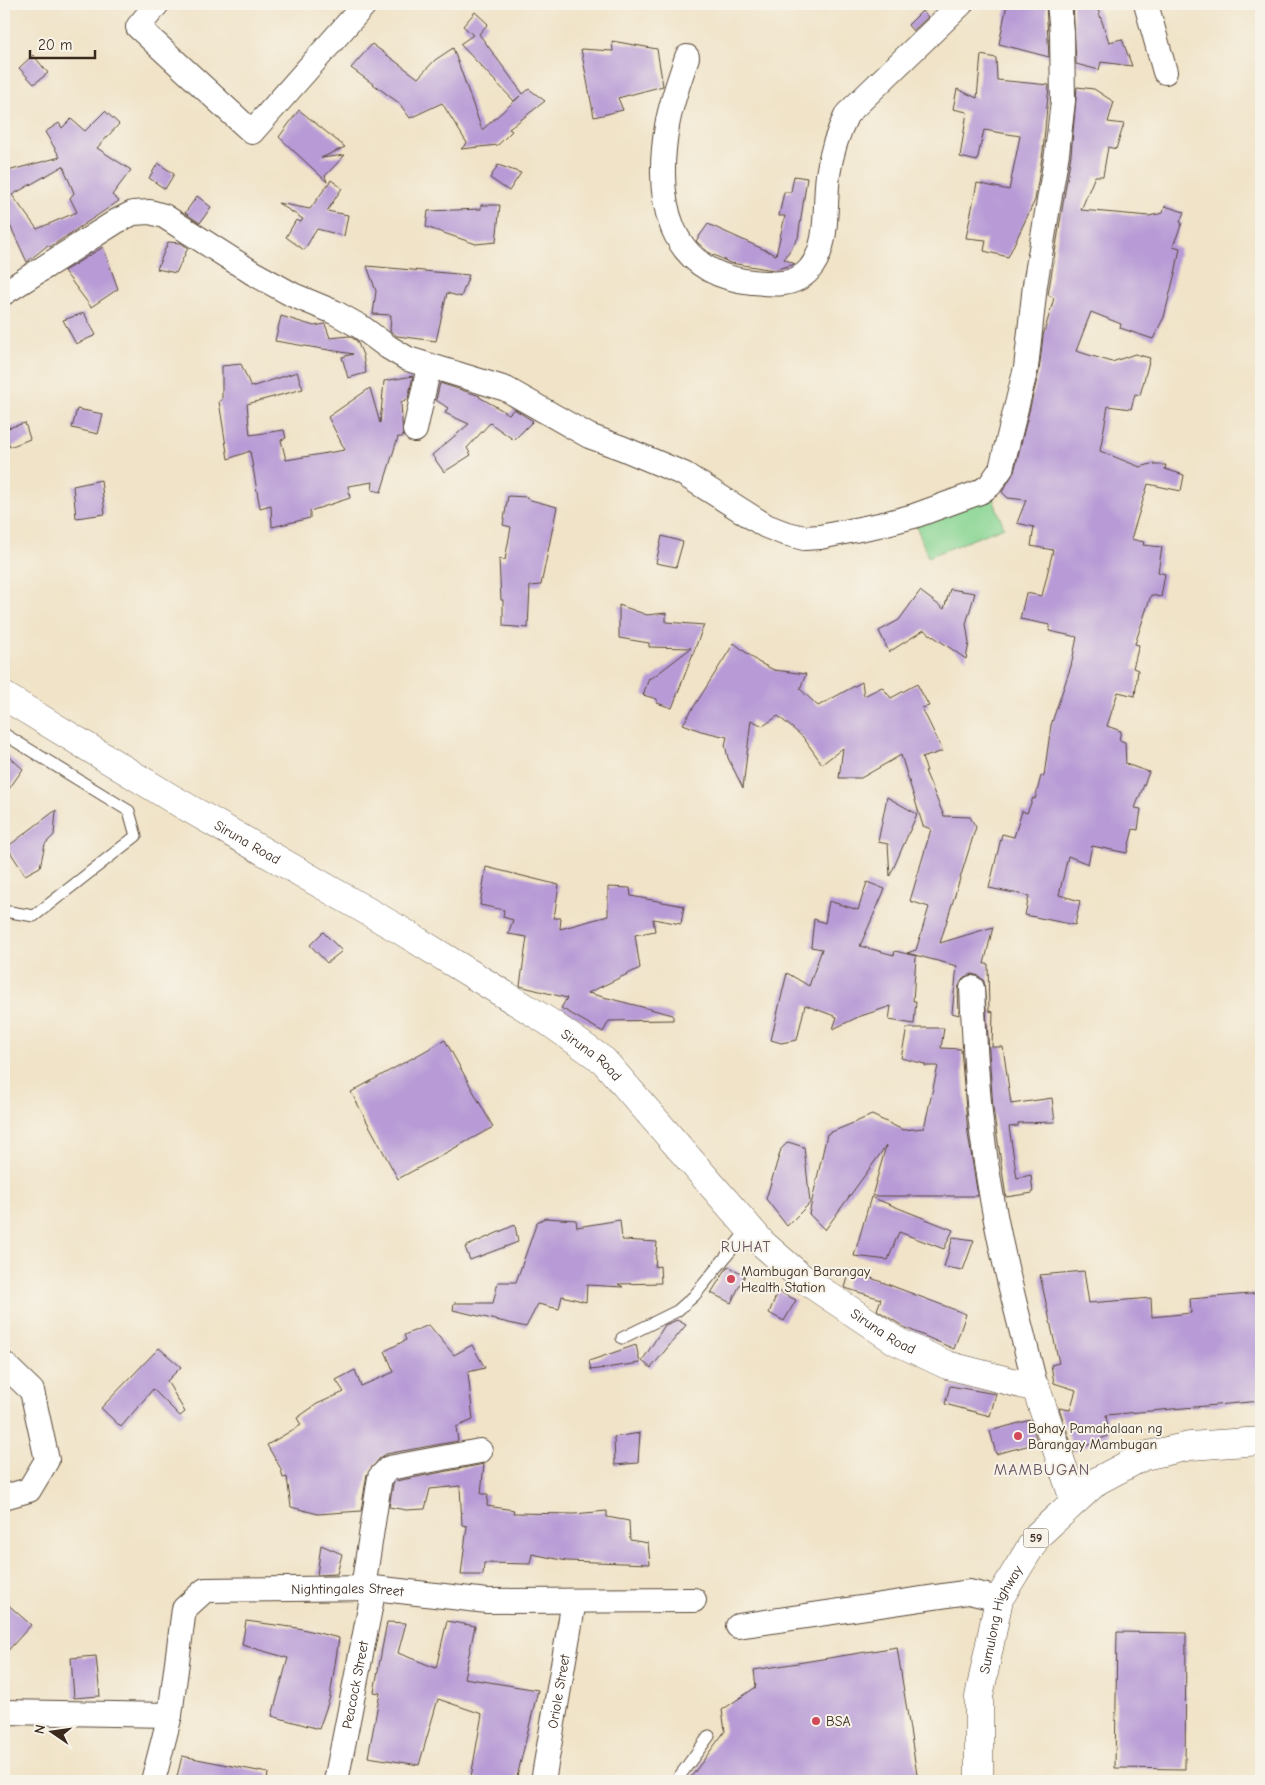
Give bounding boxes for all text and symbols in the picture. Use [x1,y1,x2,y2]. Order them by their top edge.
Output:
scale bar [30,28,95,60]
text: 20 m [38,36,72,54]
street label: Siruna Road [211,817,283,868]
street label: Siruna Road [558,1025,625,1084]
district label: RUHAT [721,1238,771,1256]
place label: Mambugan Barangay Health Station [741,1263,871,1296]
marker: Mambugan Barangay Health Station [725,1273,737,1285]
street label: Siruna Road [847,1305,918,1358]
place label: Bahay Pamahalaan ng Barangay Mambugan [1028,1420,1163,1453]
marker: Bahay Pamahalaan ng Barangay Mambugan [1012,1430,1024,1442]
district label: MAMBUGAN [994,1461,1090,1479]
road number: 59 [1024,1529,1048,1548]
street label: Sumulong Highway [976,1562,1027,1675]
street label: Nightingales Street [291,1580,406,1600]
street label: Peacock Street [338,1639,373,1730]
street label: Oriole Street [544,1652,574,1730]
north arrow [28,1708,78,1758]
place label: BSA [826,1713,851,1730]
marker: BSA [810,1715,822,1727]
text: N [31,1723,49,1736]

